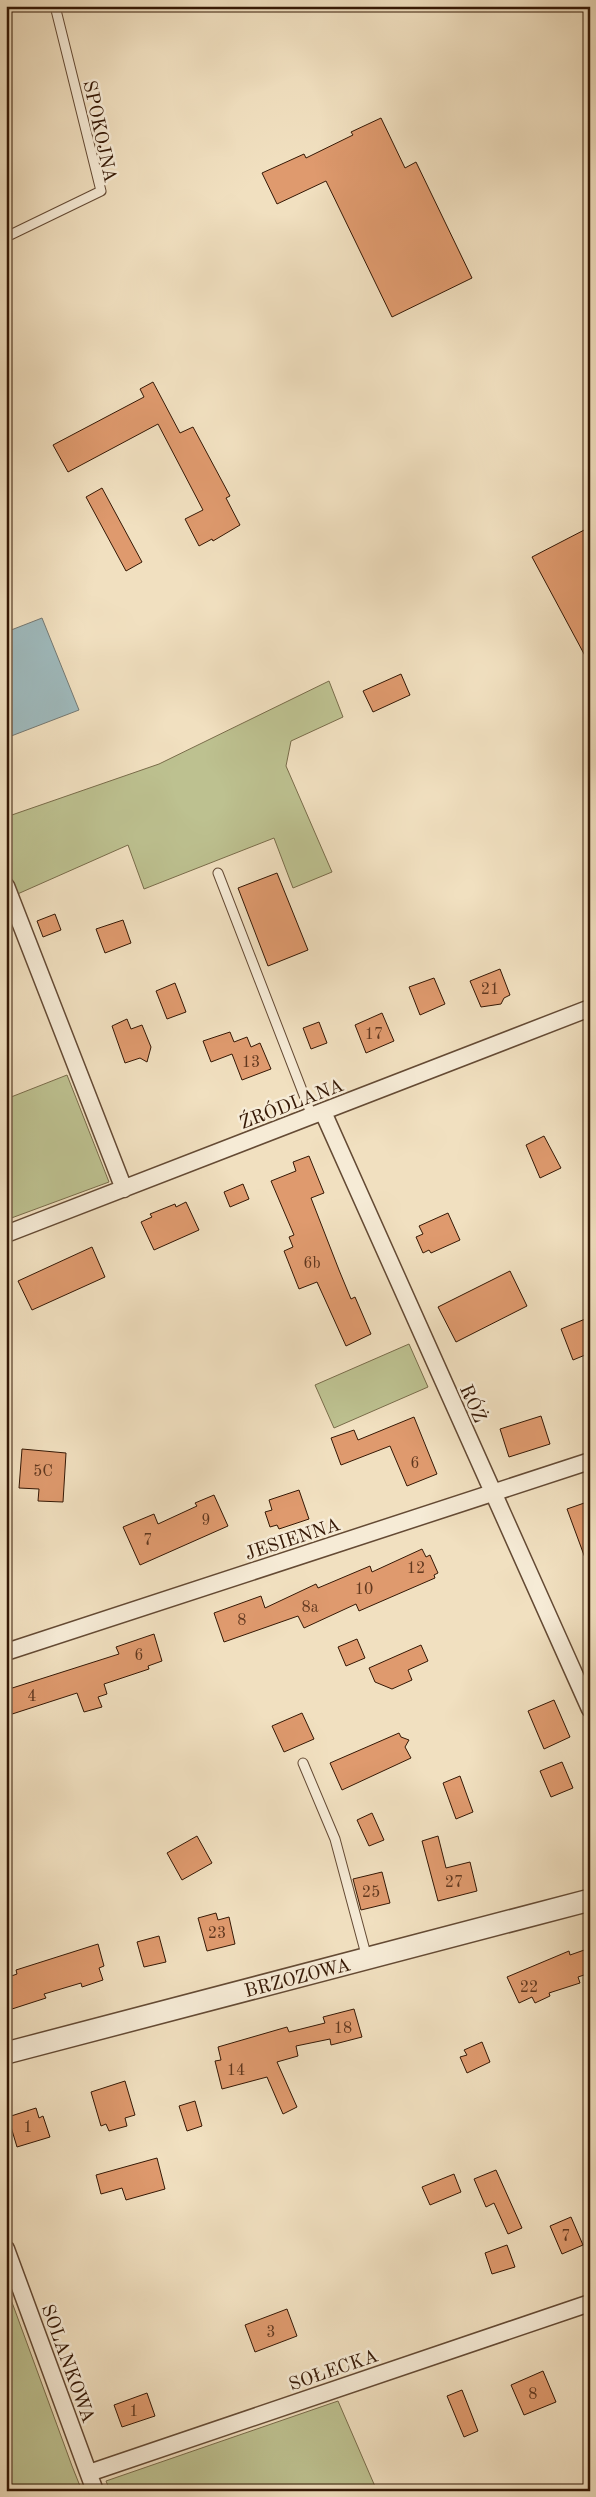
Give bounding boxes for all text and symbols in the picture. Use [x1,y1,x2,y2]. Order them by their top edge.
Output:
street label: SPOKOJNA [78,79,119,185]
house number: 21 [481,982,499,998]
house number: 17 [365,1027,383,1043]
house number: 13 [242,1055,260,1071]
street label: ŹRÓDLANA [235,1072,347,1134]
house number: 6b [303,1256,321,1272]
street label: RÓŻ [455,1380,493,1426]
house number: 6 [410,1456,420,1472]
house number: 5C [33,1464,53,1480]
house number: 9 [201,1513,211,1529]
street label: JESIENNA [243,1516,343,1565]
house number: 7 [143,1533,153,1549]
house number: 12 [407,1561,425,1577]
house number: 10 [355,1582,373,1598]
house number: 8a [301,1600,319,1616]
house number: 8 [237,1613,247,1629]
house number: 6 [134,1648,144,1664]
house number: 4 [27,1689,37,1705]
house number: 27 [445,1875,463,1891]
house number: 25 [362,1885,380,1901]
house number: 23 [208,1926,226,1942]
street label: BRZOZOWA [243,1956,353,2002]
house number: 22 [520,1980,538,1996]
house number: 18 [334,2021,352,2037]
house number: 14 [227,2063,245,2079]
house number: 1 [23,2120,33,2136]
house number: 7 [561,2229,571,2245]
street label: SOLANKOWA [36,2302,97,2426]
house number: 3 [266,2325,276,2341]
street label: SOŁECKA [287,2347,381,2395]
house number: 8 [528,2387,538,2403]
house number: 1 [129,2404,139,2420]

